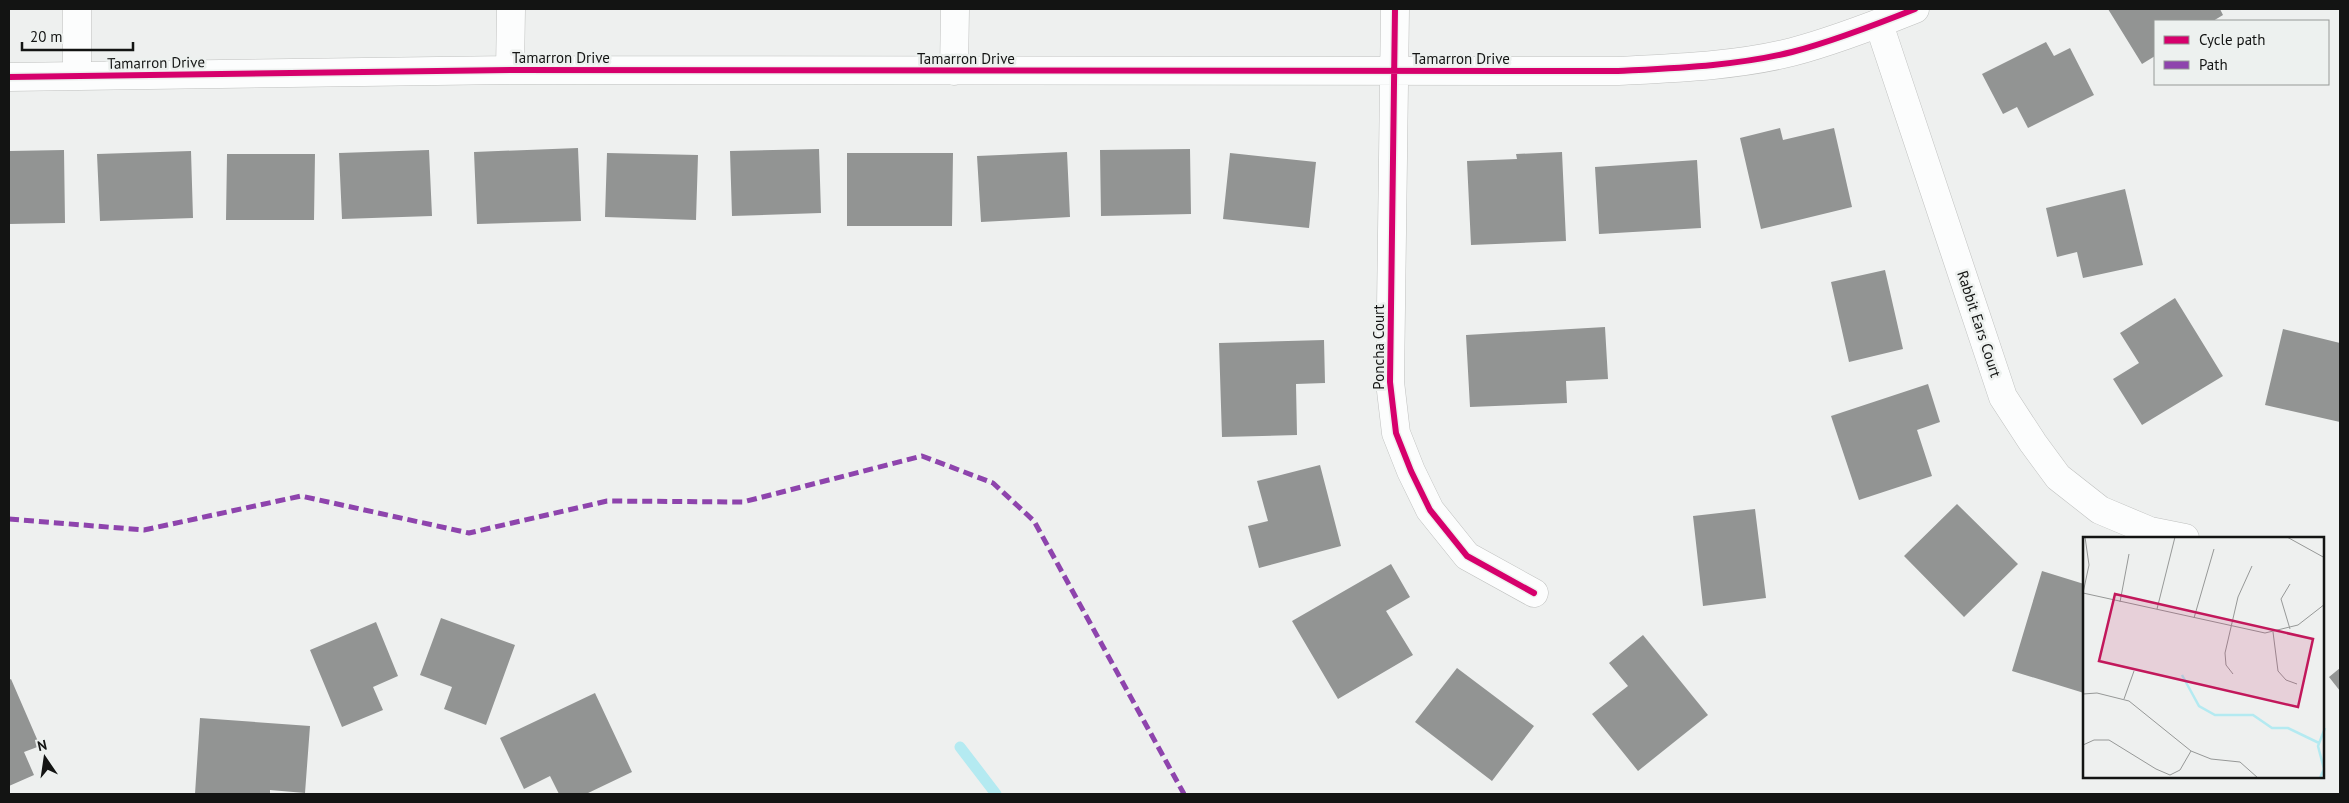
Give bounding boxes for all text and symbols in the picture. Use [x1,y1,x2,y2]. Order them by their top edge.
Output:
scale bar [22,20,134,52]
legend [2154,20,2329,85]
text: 20 m [30,27,63,46]
text: Cycle path [2199,30,2265,49]
street label: Tamarron Drive [512,48,610,67]
street label: Tamarron Drive [917,49,1015,68]
street label: Tamarron Drive [1412,49,1510,68]
street label: Tamarron Drive [107,52,205,73]
text: Path [2199,55,2228,74]
street label: Rabbit Ears Court [1953,268,2006,380]
street label: Poncha Court [1369,304,1388,390]
inset map [2083,537,2324,778]
north arrow [20,733,70,783]
text: N [36,736,49,755]

